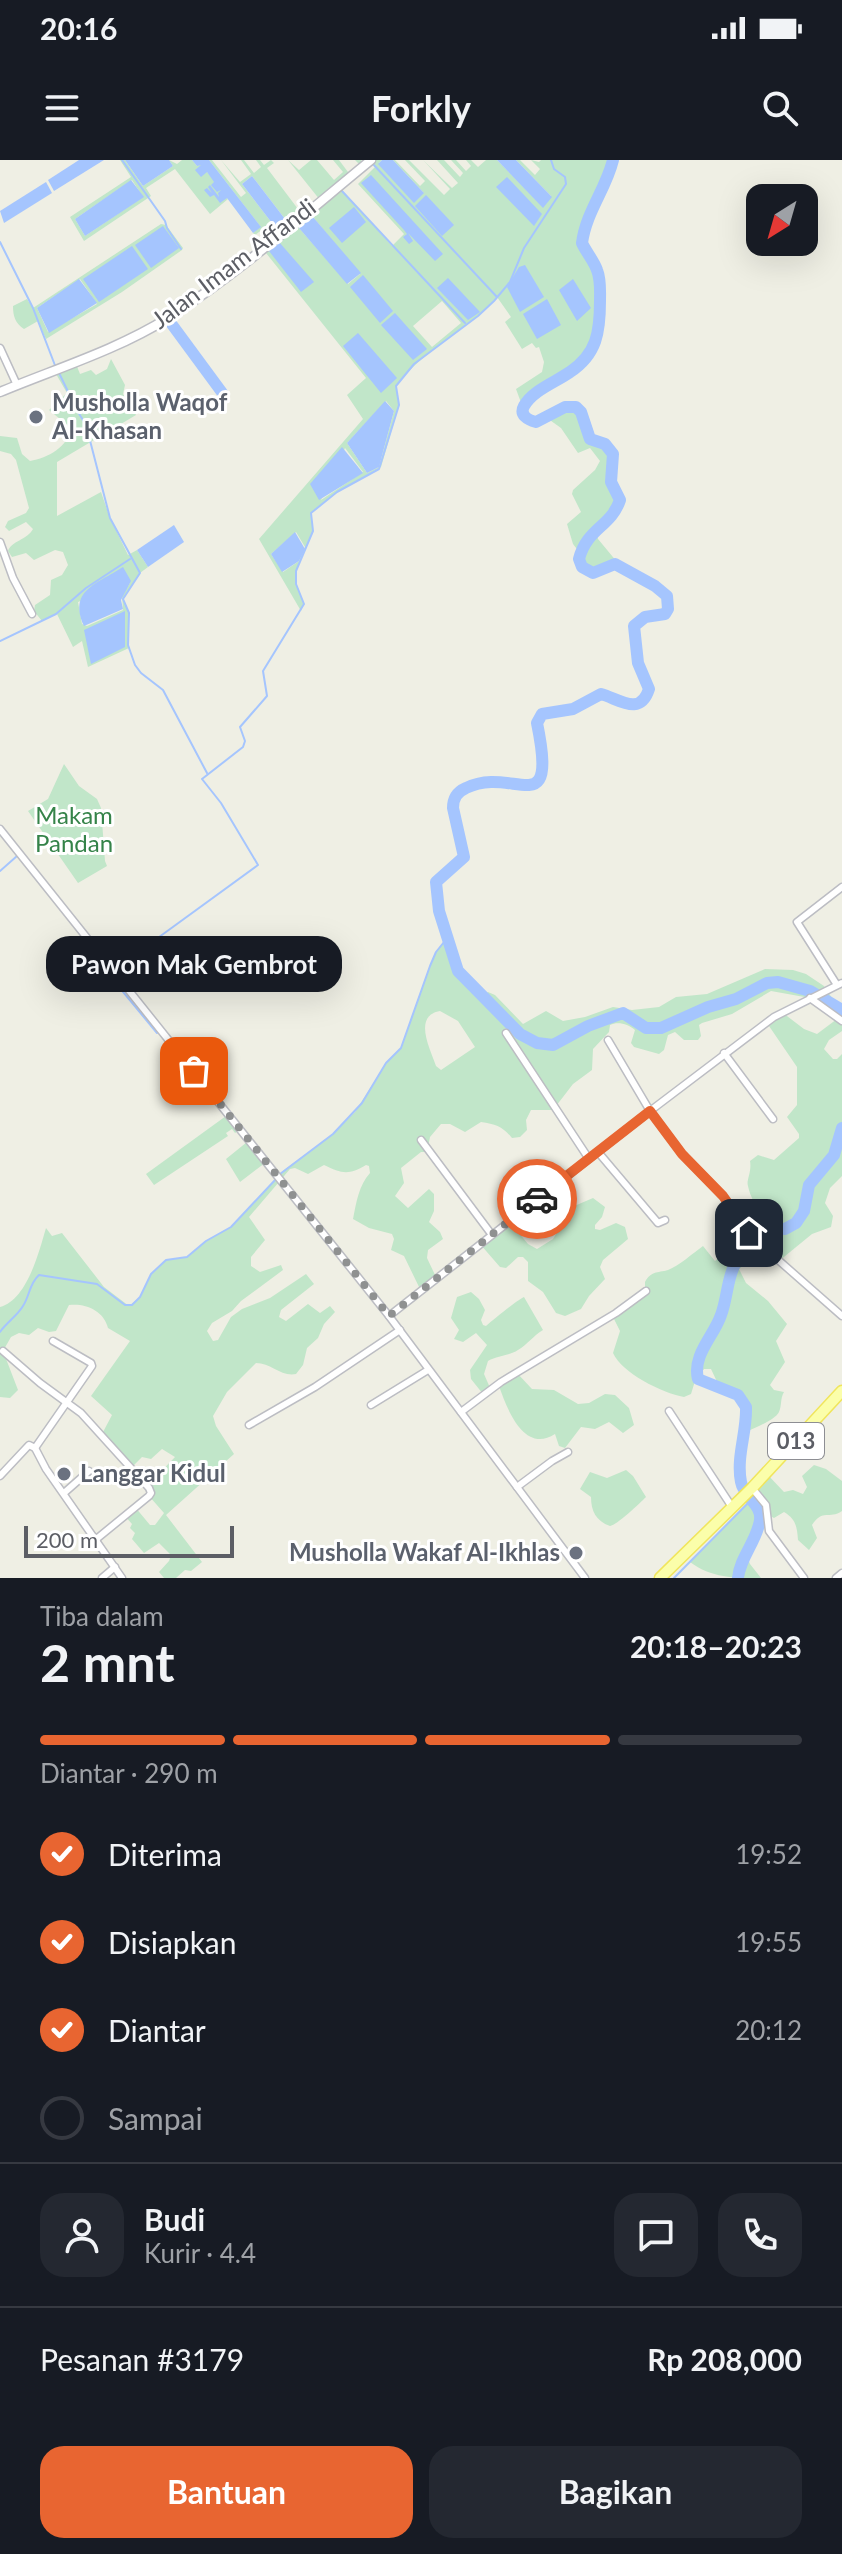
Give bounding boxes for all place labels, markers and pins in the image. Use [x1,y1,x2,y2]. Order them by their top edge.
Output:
place label: Musholla Waqof Al-Khasan [51,387,228,444]
marker: Musholla Waqof Al-Khasan [27,408,45,426]
callout: Pawon Mak Gembrot [46,935,342,991]
pin [160,1037,228,1105]
pin [715,1199,783,1267]
place label: Langgar Kidul [80,1458,226,1487]
marker: Langgar Kidul [55,1465,73,1483]
place label: Musholla Wakaf Al-Ikhlas [289,1537,560,1566]
marker: Musholla Wakaf Al-Ikhlas [567,1544,585,1562]

